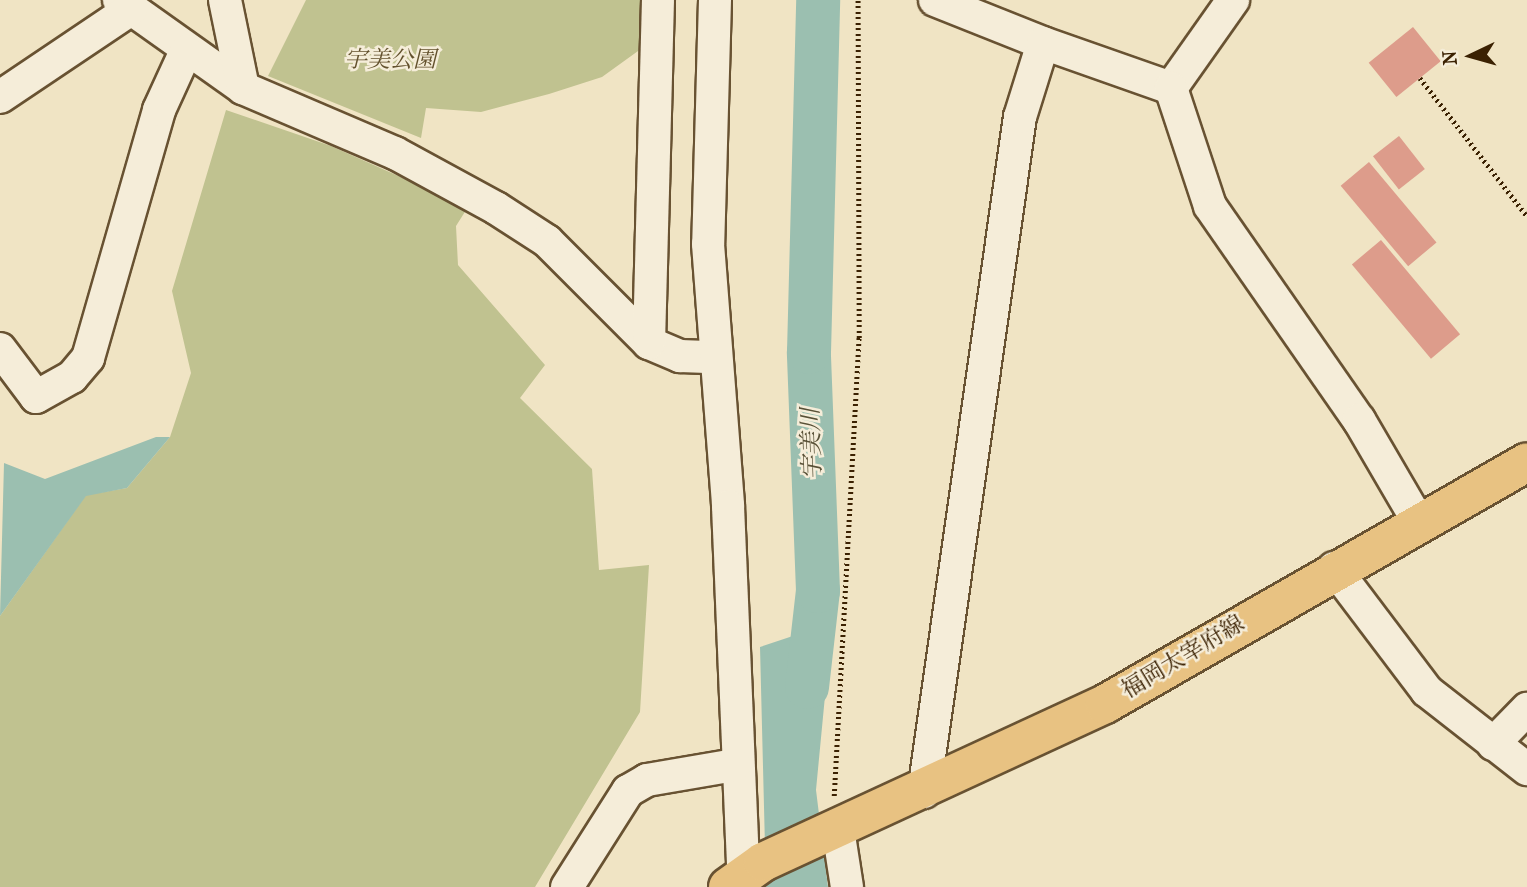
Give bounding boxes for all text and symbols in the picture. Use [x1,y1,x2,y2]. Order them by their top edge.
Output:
north arrow [1436,21,1506,91]
park label: 宇美公園 [344,46,436,74]
text: N [1438,50,1462,66]
water label: 宇美川 [796,408,828,480]
street label: 福岡太宰府線 [1117,610,1249,704]

